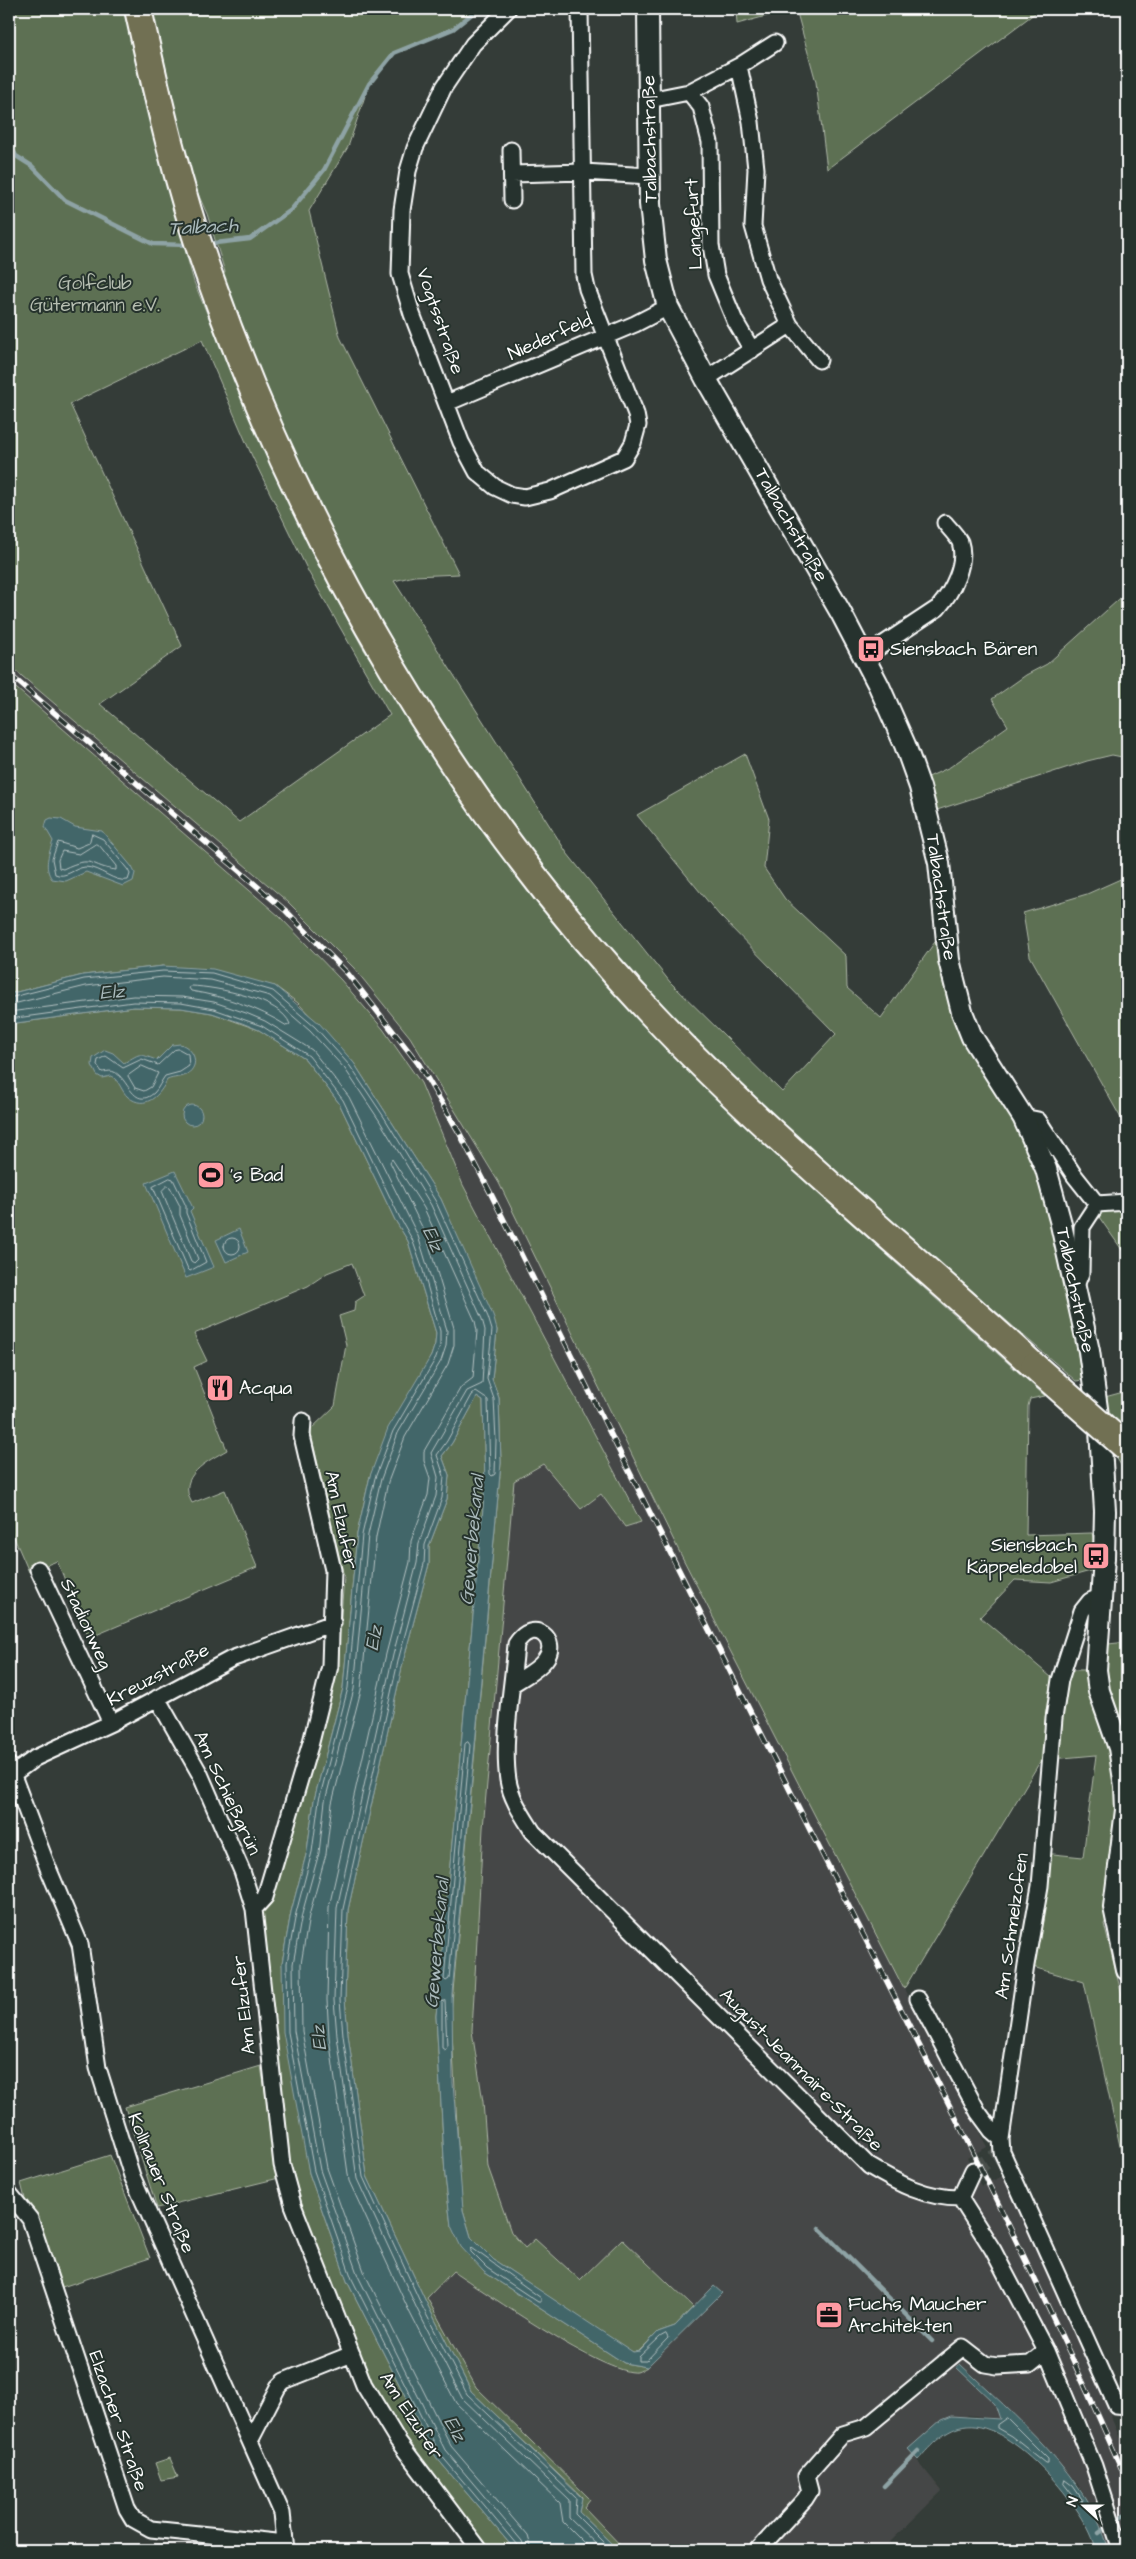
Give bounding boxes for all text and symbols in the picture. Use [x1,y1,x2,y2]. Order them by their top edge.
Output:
street label: Talbachstraße [635,75,665,203]
street label: Langefurt [678,177,711,270]
water label: Talbach [167,211,240,243]
street label: Vogtsstraße [408,264,471,378]
park label: Golfclub Gütermann e.V. [30,270,160,319]
street label: Niederfeld [503,306,597,368]
street label: Talbachstraße [747,463,835,587]
bus stop icon: Siensbach Bären [856,634,886,664]
place label: Siensbach Bären [890,636,1037,663]
street label: Talbachstraße [919,832,963,962]
water label: Elz [98,977,127,1007]
sports icon: 's Bad [196,1160,226,1190]
place label: 's Bad [230,1162,283,1189]
water label: Elz [415,1222,451,1257]
street label: Talbachstraße [1049,1225,1101,1355]
restaurant icon: Acqua [205,1373,235,1403]
place label: Acqua [239,1375,293,1402]
street label: Am Elzufer [317,1468,365,1572]
water label: Gewerbekanal [452,1471,492,1606]
place label: Siensbach Käppeledobel [967,1532,1078,1581]
bus stop icon: Siensbach Käppeledobel [1081,1541,1111,1571]
street label: Stadionweg [52,1574,119,1675]
water label: Elz [358,1622,390,1653]
street label: Kreuzstraße [102,1637,214,1713]
street label: Am Schießgrün [185,1726,268,1860]
street label: Am Schmelzofen [988,1851,1036,2001]
water label: Gewerbekanal [417,1874,457,2009]
street label: Am Elzufer [225,1953,263,2056]
street label: August-Jeanmaire-Straße [712,1982,889,2159]
water label: Elz [304,2023,334,2052]
street label: Kollnauer Straße [121,2109,201,2257]
place label: Fuchs Maucher Architekten [848,2291,987,2340]
office icon: Fuchs Maucher Architekten [814,2300,844,2330]
street label: Elzacher Straße [81,2347,155,2495]
street label: Am Elzufer [372,2367,450,2466]
water label: Elz [437,2411,474,2448]
north arrow [1058,2482,1108,2532]
text: N [1062,2494,1084,2509]

